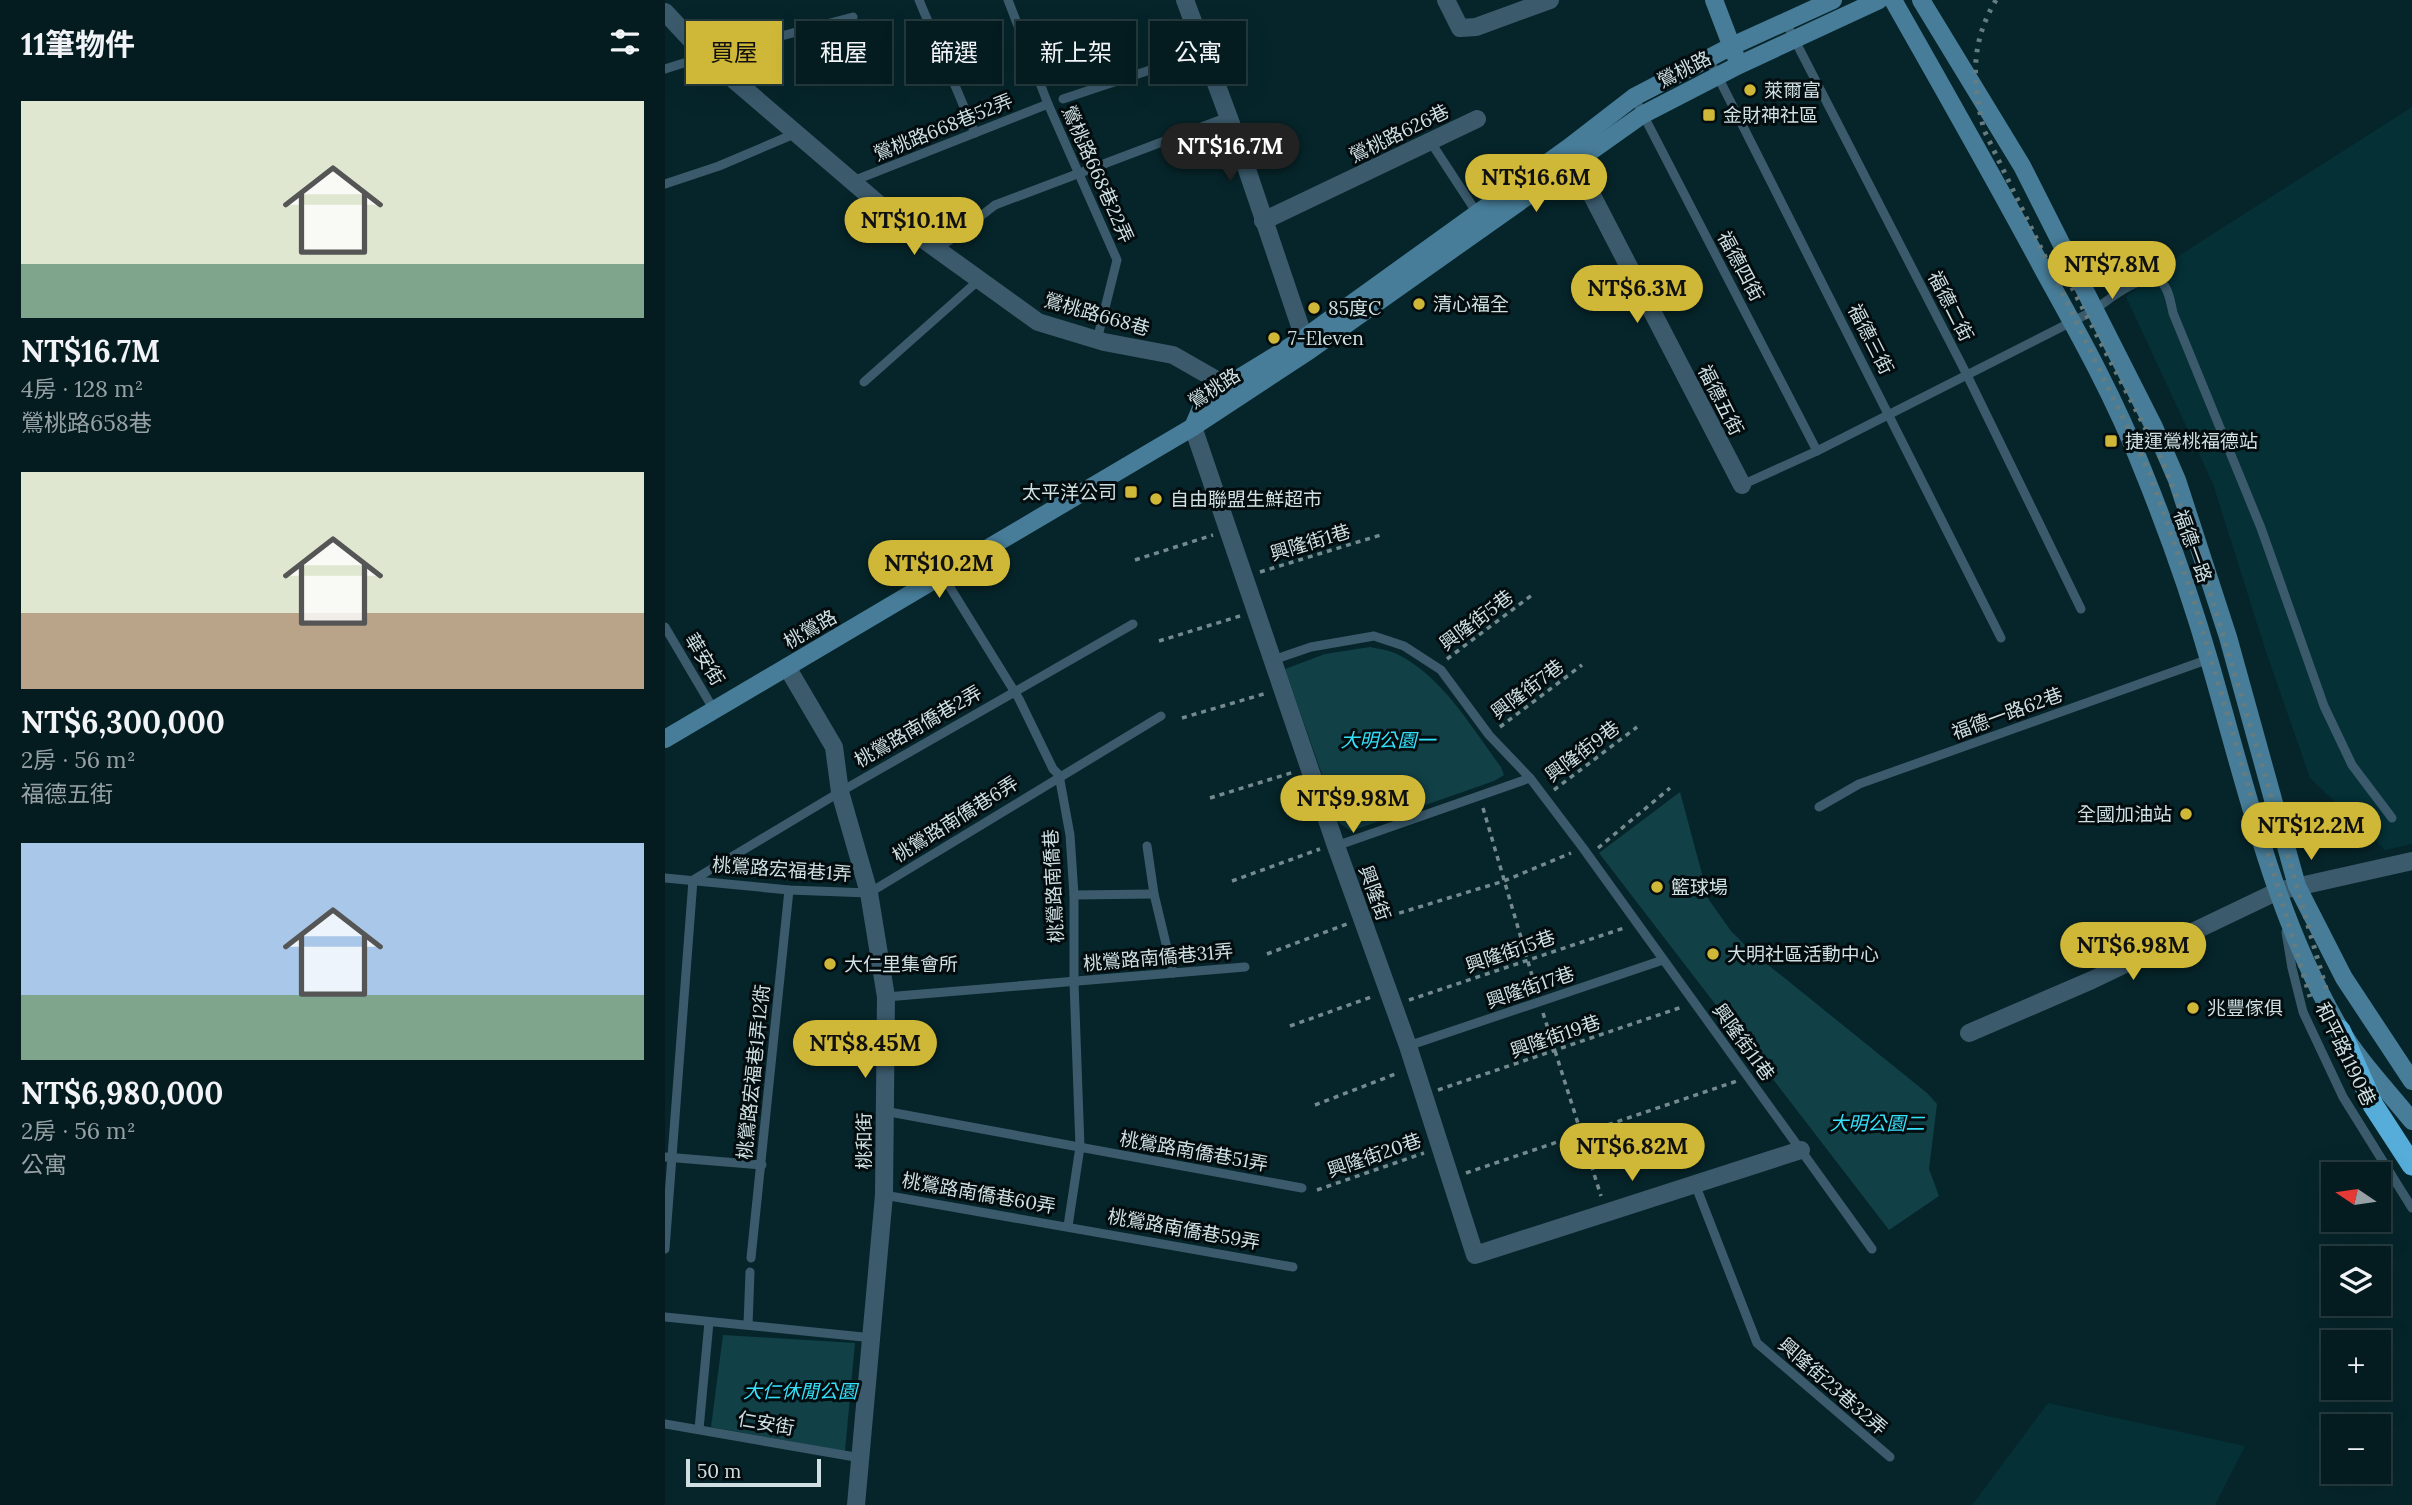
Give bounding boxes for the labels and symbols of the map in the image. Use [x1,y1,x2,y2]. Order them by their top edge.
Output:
street label: 鶯桃路 [1653,45,1715,93]
place label: 萊爾富 [1764,78,1821,102]
marker: 萊爾富 [1742,82,1758,98]
street label: 鶯桃路668巷52弄 [870,88,1016,166]
street label: 鶯桃路626巷 [1345,99,1453,167]
street label: 鶯桃路668巷22弄 [1057,101,1139,247]
place label: 金財神社區 [1723,103,1818,127]
marker: 金財神社區 [1701,107,1717,123]
pin: NT$16.7M [1158,124,1302,183]
pin: NT$16.6M [1464,154,1608,214]
pin: NT$10.1M [842,198,986,257]
street label: 福德四街 [1713,227,1769,305]
pin: NT$7.8M [2047,242,2177,301]
pin: NT$6.3M [1572,266,1702,325]
street label: 福德二街 [1923,267,1979,345]
street label: 鶯桃路668巷 [1041,287,1153,341]
place label: 清心福全 [1433,292,1509,316]
place label: 85度C [1328,296,1381,320]
marker: 清心福全 [1411,296,1427,312]
marker: 85度C [1306,300,1322,316]
street label: 福德三街 [1843,300,1899,378]
place label: 7-Eleven [1288,326,1364,350]
marker: 7-Eleven [1266,330,1282,346]
street label: 福德五街 [1693,361,1749,439]
street label: 鶯桃路 [1184,362,1244,414]
place label: 捷運鶯桃福德站 [2125,429,2258,453]
marker: 捷運鶯桃福德站 [2103,433,2119,449]
place label: 太平洋公司 [1022,480,1117,504]
marker: 太平洋公司 [1123,484,1139,500]
place label: 自由聯盟生鮮超市 [1170,487,1322,511]
marker: 自由聯盟生鮮超市 [1148,491,1164,507]
street label: 福德一路 [2169,506,2217,586]
street label: 興隆街1巷 [1267,518,1353,566]
pin: NT$10.2M [867,540,1011,600]
street label: 興隆街5巷 [1434,584,1518,656]
street label: 桃鶯路 [779,604,841,654]
street label: 華安街 [680,628,730,690]
street label: 興隆街7巷 [1486,654,1568,724]
street label: 桃鶯路南僑巷2弄 [850,680,986,772]
street label: 福德一路62巷 [1948,682,2066,744]
street label: 興隆街9巷 [1540,715,1624,787]
park label: 大明公園一 [1340,728,1437,752]
street label: 桃鶯路南僑巷6弄 [888,771,1022,867]
pin: NT$9.98M [1281,776,1425,835]
place label: 全國加油站 [2077,802,2172,826]
pin: NT$12.2M [2239,802,2383,862]
marker: 全國加油站 [2178,806,2194,822]
street label: 桃鶯路南僑巷 [1038,828,1068,944]
street label: 桃鶯路宏福巷1弄 [711,852,853,886]
street label: 興隆街 [1354,862,1396,924]
place label: 籃球場 [1671,875,1728,899]
marker: 籃球場 [1649,879,1665,895]
pin: NT$6.98M [2061,922,2205,982]
street label: 興隆街15巷 [1462,924,1558,978]
street label: 桃鶯路南僑巷31弄 [1082,938,1234,976]
place label: 大明社區活動中心 [1727,942,1879,966]
marker: 大明社區活動中心 [1705,946,1721,962]
place label: 大仁里集會所 [844,952,958,976]
marker: 大仁里集會所 [822,956,838,972]
street label: 興隆街17巷 [1483,961,1577,1013]
street label: 桃鶯路宏福巷1弄12衖 [732,983,774,1161]
place label: 兆豐傢俱 [2207,996,2283,1020]
street label: 和平路1190巷 [2311,998,2381,1110]
street label: 興隆街11巷 [1708,999,1780,1085]
marker: 兆豐傢俱 [2185,1000,2201,1016]
street label: 興隆街19巷 [1507,1009,1603,1063]
pin: NT$8.45M [793,1020,937,1080]
park label: 大明公園二 [1829,1111,1925,1135]
street label: 桃和街 [852,1112,876,1170]
pin: NT$6.82M [1560,1124,1704,1183]
street label: 桃鶯路南僑巷51弄 [1118,1126,1270,1176]
street label: 興隆街20巷 [1324,1128,1424,1182]
north arrow [2321,1162,2391,1232]
street label: 桃鶯路南僑巷60弄 [900,1168,1058,1218]
street label: 桃鶯路南僑巷59弄 [1106,1204,1262,1254]
street label: 興隆街23巷32弄 [1774,1332,1892,1440]
park label: 大仁休閒公園 [743,1379,860,1403]
street label: 仁安街 [736,1406,796,1440]
scale bar [686,1456,821,1488]

